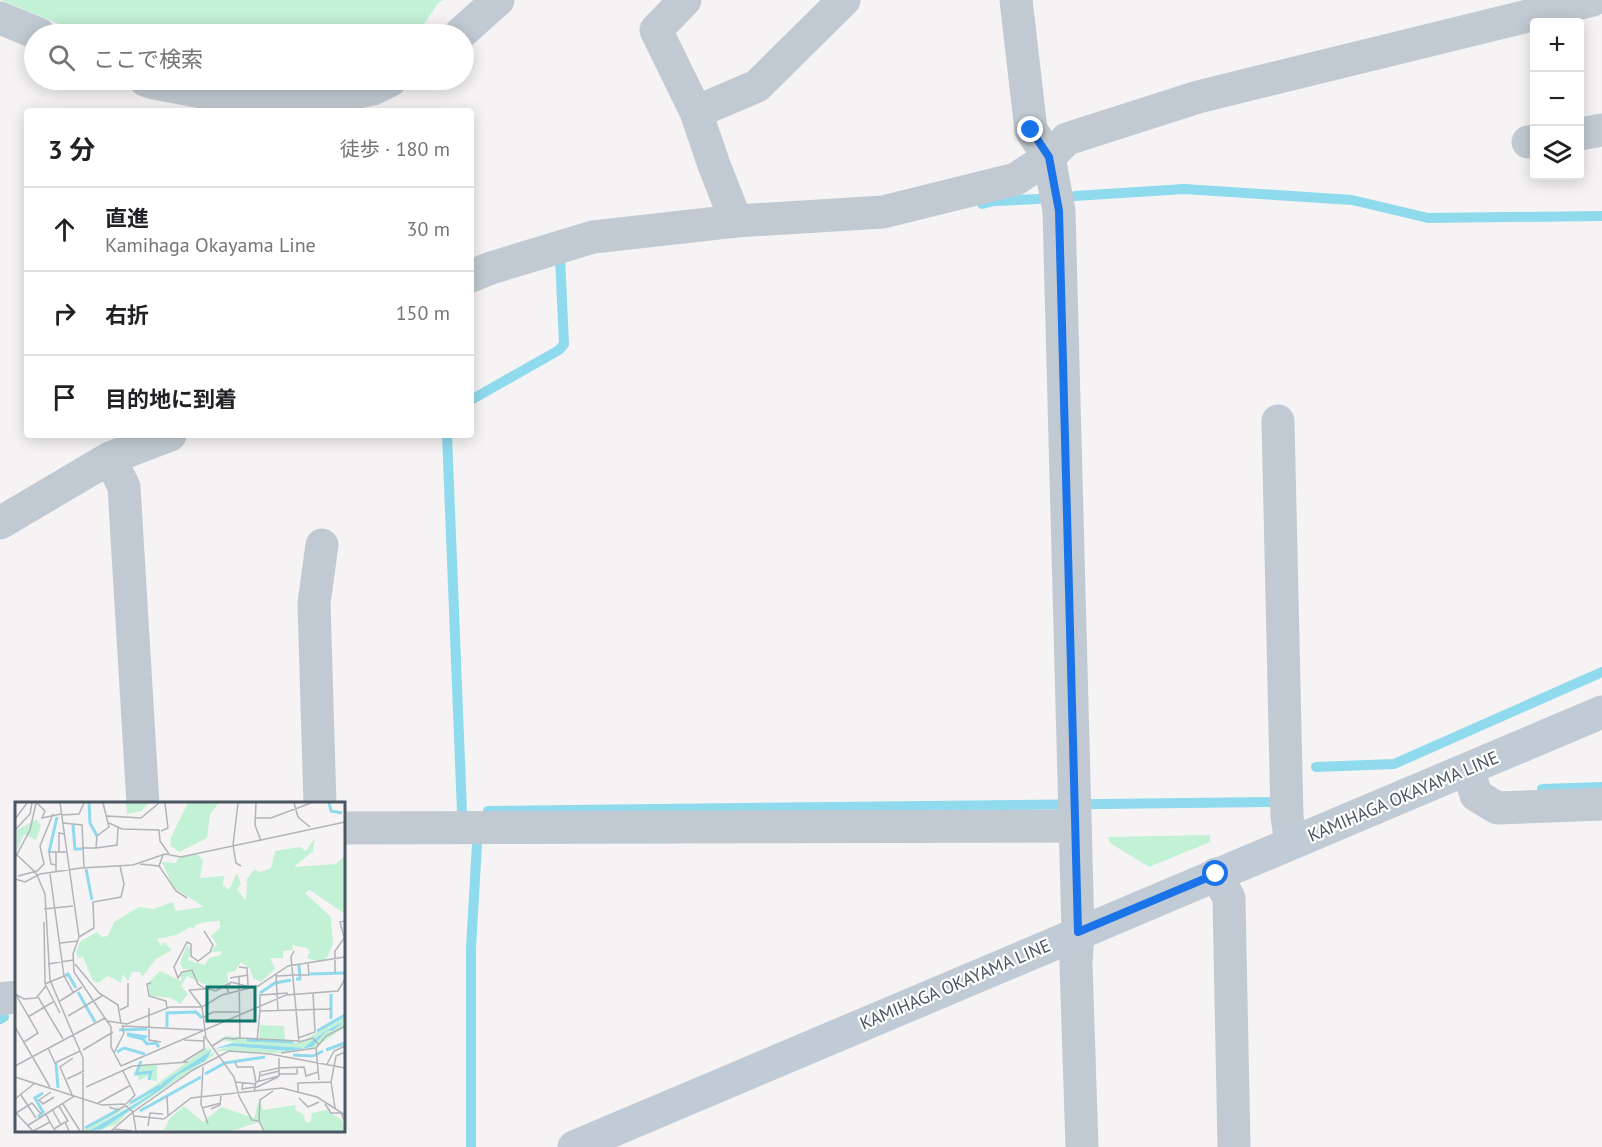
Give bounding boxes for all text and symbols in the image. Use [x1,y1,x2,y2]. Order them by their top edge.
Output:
map controls [1530,18,1584,180]
button: + [1530,18,1584,72]
search box [24,24,474,90]
icon: search [45,41,78,74]
text: ここで検索 [93,45,203,73]
button: − [1530,72,1584,126]
route end [1017,116,1043,142]
button: layers [1530,126,1584,180]
text: 3 分 [48,133,95,166]
text: 徒歩 · 180 m [340,136,450,162]
text: 直進 [105,204,149,232]
icon: ahead [48,213,81,246]
text: 30 m [407,216,450,242]
text: Kamihaga Okayama Line [105,232,316,258]
icon: right [48,297,81,330]
text: 150 m [396,300,450,326]
text: 右折 [105,301,149,329]
icon: arrive [48,381,81,414]
text: 目的地に到着 [105,385,237,413]
street label: KAMIHAGA OKAYAMA LINE [1304,745,1502,847]
inset map [15,802,345,1132]
route start [1202,860,1228,886]
street label: KAMIHAGA OKAYAMA LINE [856,933,1054,1035]

